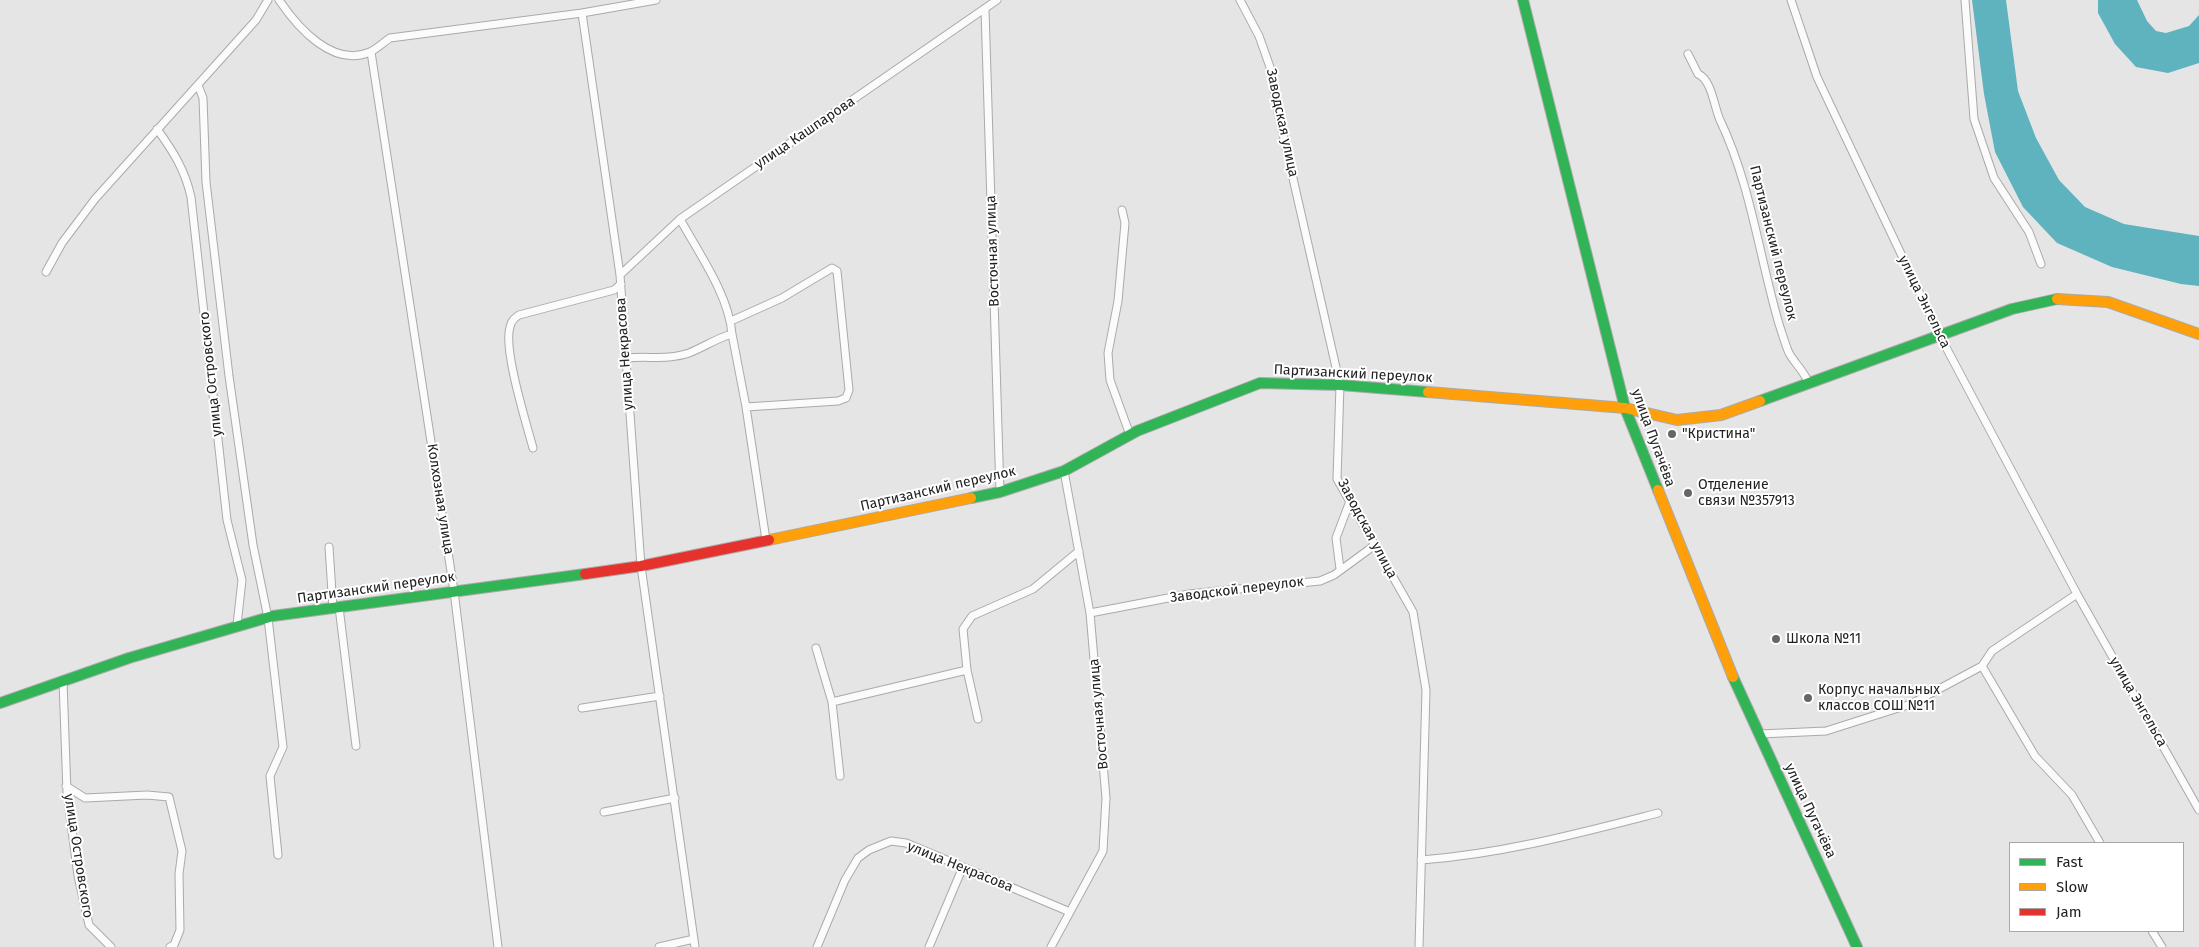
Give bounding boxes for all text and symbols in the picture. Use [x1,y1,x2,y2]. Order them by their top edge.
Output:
street label: Заводская улица [1262,67,1302,179]
street label: улица Кашпарова [752,93,858,173]
street label: Партизанский переулок [1746,164,1800,322]
street label: Восточная улица [983,195,1003,307]
street label: улица Энгельса [1894,253,1954,351]
street label: улица Некрасова [613,297,637,411]
street label: улица Островского [196,311,226,437]
street label: Партизанский переулок [1273,361,1433,387]
street label: улица Пугачёва [1628,387,1678,489]
place label: "Кристина" [1682,426,1755,442]
marker: "Кристина" [1666,428,1678,440]
street label: Колхозная улица [423,442,457,556]
street label: Партизанский переулок [859,463,1017,515]
street label: Заводская улица [1334,476,1400,582]
place label: Отделение связи №357913 [1698,477,1795,510]
marker: Отделение связи №357913 [1682,487,1694,499]
street label: Партизанский переулок [296,569,456,607]
street label: Заводской переулок [1169,573,1305,607]
place label: Школа №11 [1786,631,1861,647]
marker: Школа №11 [1770,633,1782,645]
street label: улица Энгельса [2105,654,2171,750]
street label: Восточная улица [1086,658,1112,770]
place label: Корпус начальных классов СОШ №11 [1818,682,1940,714]
marker: Корпус начальных классов СОШ №11 [1802,692,1814,704]
street label: улица Пугачёва [1781,761,1839,861]
street label: улица Островского [60,793,96,919]
street label: улица Некрасова [905,838,1015,896]
legend [2009,842,2184,932]
text: Fast [2056,853,2083,871]
text: Slow [2056,878,2088,896]
text: Jam [2056,903,2082,921]

